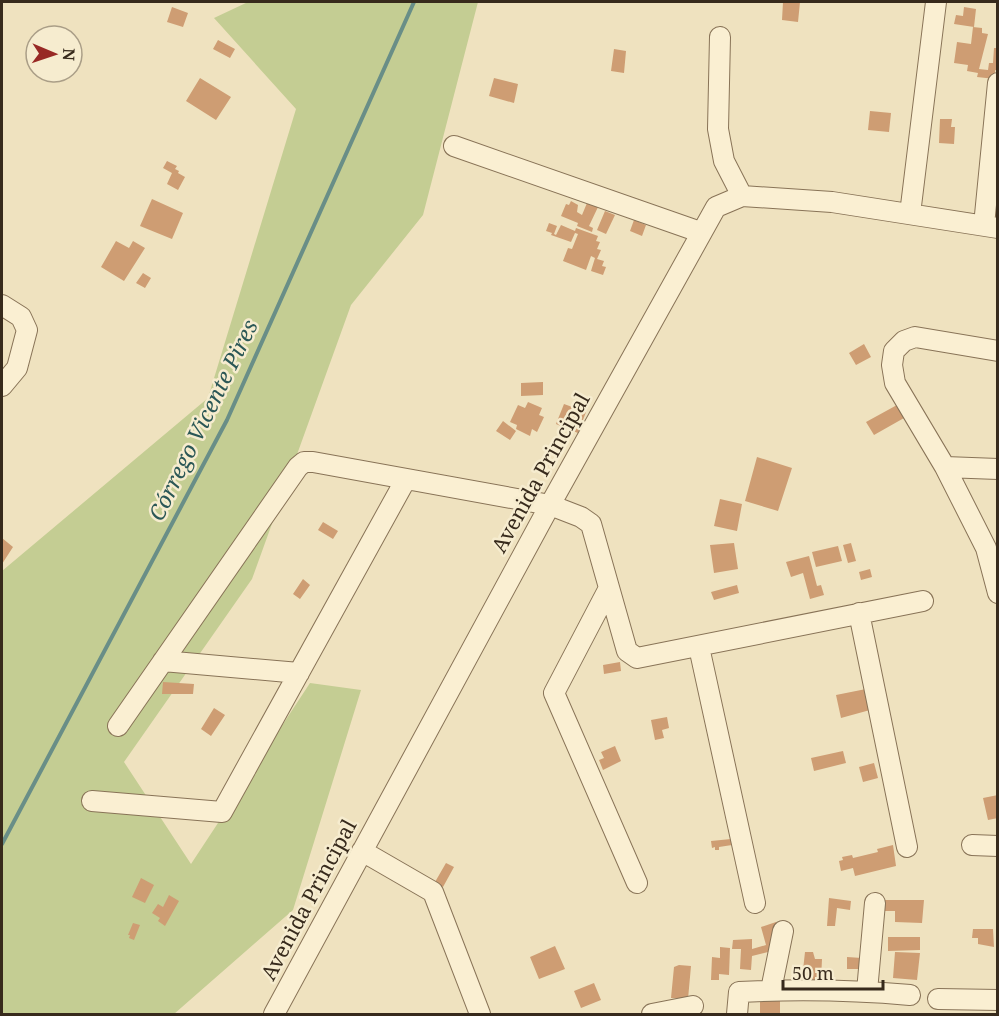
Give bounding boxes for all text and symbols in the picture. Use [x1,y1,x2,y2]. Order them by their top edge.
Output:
north arrow [24,24,84,84]
text: N [58,48,80,62]
water label: Córrego Vicente Pires [140,314,264,525]
street label: Avenida Principal [485,387,596,557]
street label: Avenida Principal [254,814,363,985]
scale bar [783,953,884,991]
text: 50 m [792,961,834,985]

